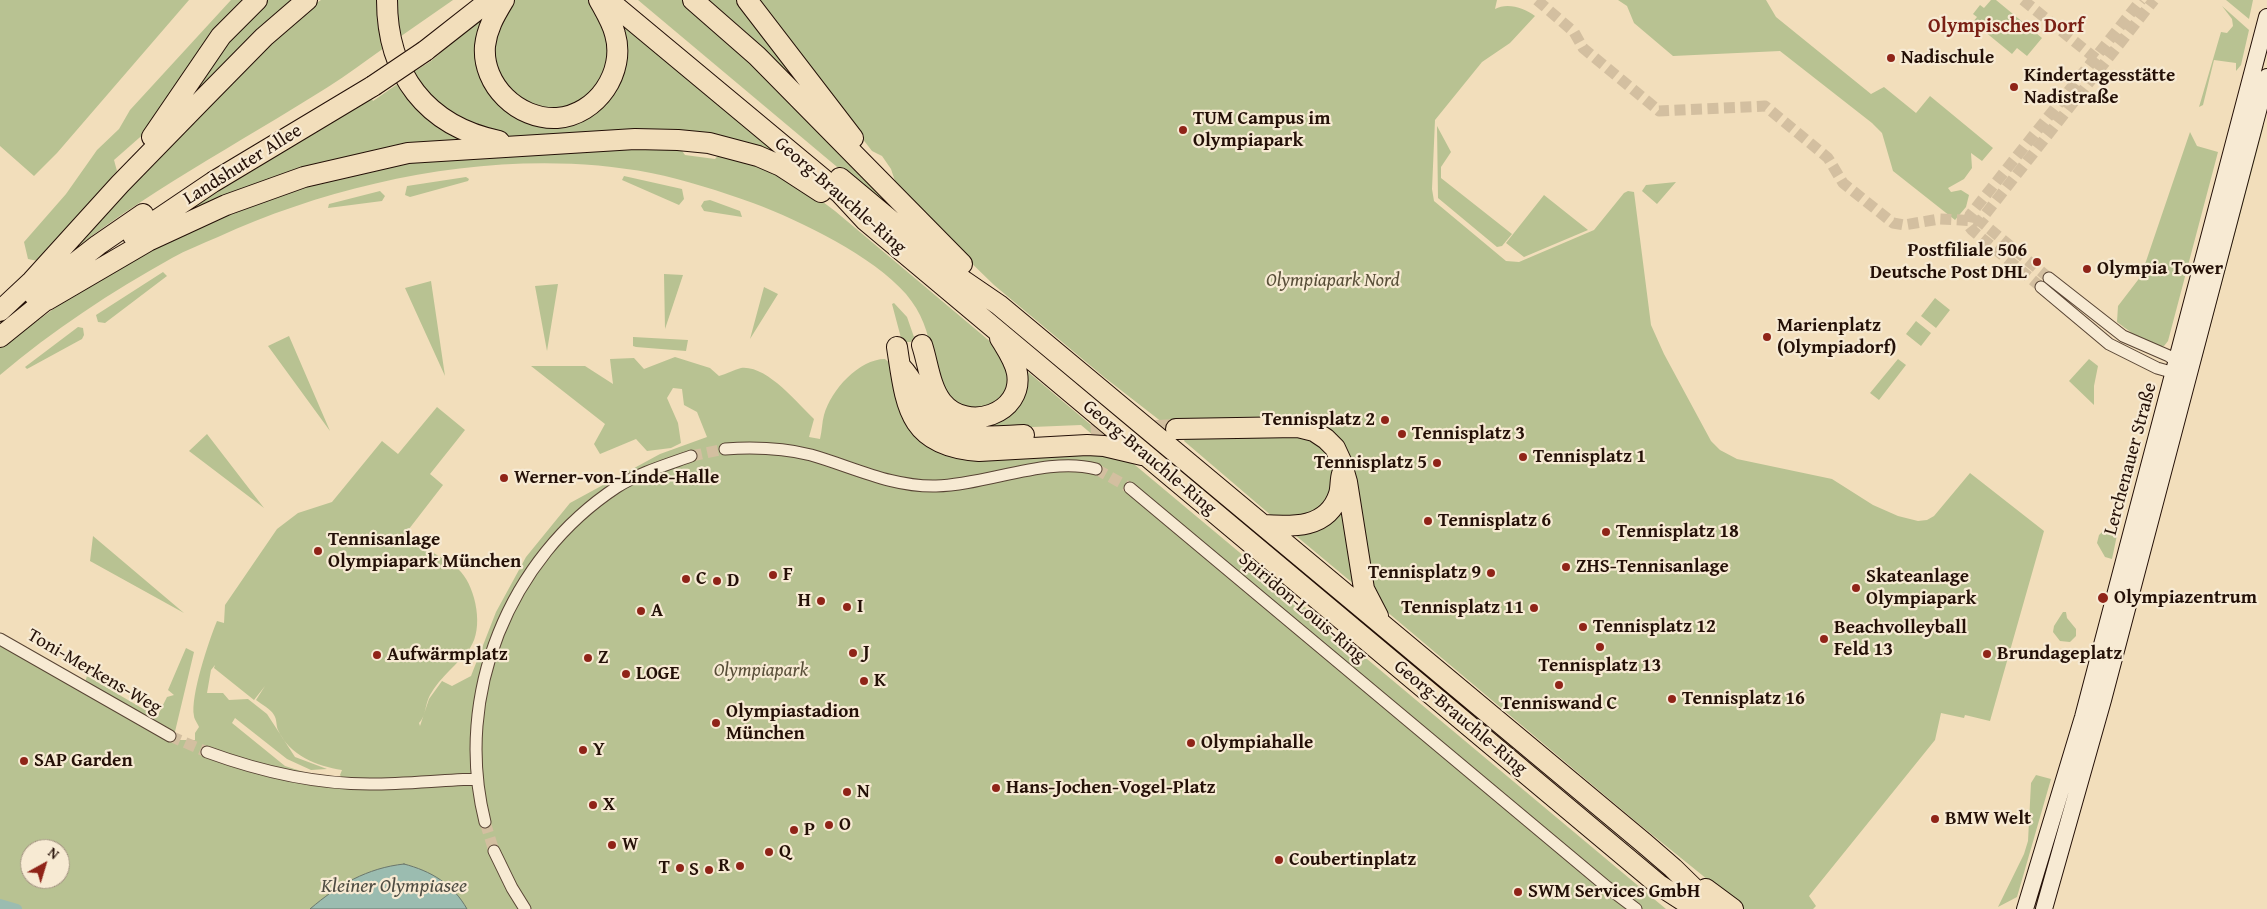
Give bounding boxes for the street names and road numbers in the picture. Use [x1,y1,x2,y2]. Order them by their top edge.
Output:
street label: Landshuter Allee [180,120,306,210]
street label: Georg-Brauchle-Ring [769,133,911,259]
street label: Lerchenauer Straße [2100,380,2162,538]
street label: Georg-Brauchle-Ring [1078,396,1220,520]
street label: Spiridon-Louis-Ring [1233,548,1371,668]
street label: Toni-Merkens-Weg [23,624,165,720]
street label: Georg-Brauchle-Ring [1389,656,1531,780]

